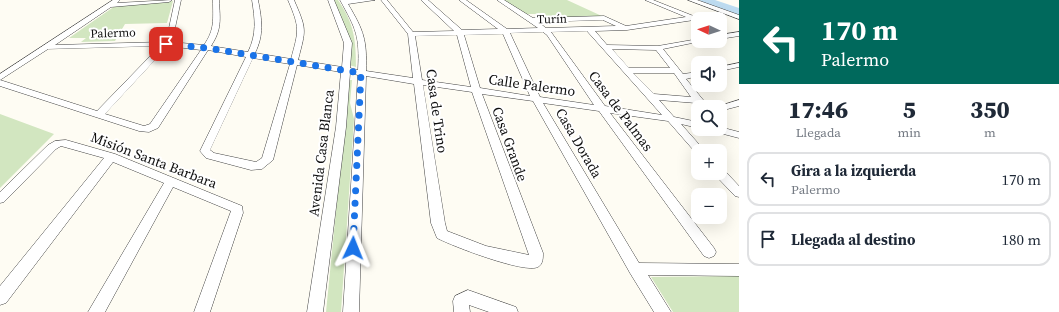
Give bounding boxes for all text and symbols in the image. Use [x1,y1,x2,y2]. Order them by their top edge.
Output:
street label: Turín [537,11,567,27]
text: 170 m [821,11,898,49]
north arrow [691,12,727,48]
map controls [691,12,727,224]
icon: left [755,16,807,68]
street label: Palermo [90,24,136,42]
pin [149,27,183,61]
icon: arrive [155,33,177,55]
text: Palermo [821,47,889,72]
button: sound [691,56,727,92]
street label: Casa de Palmas [584,67,658,155]
street label: Casa de Trino [421,68,453,155]
street label: Calle Palermo [487,69,577,101]
street label: Avenida Casa Blanca [303,87,339,218]
text: 17:46 [788,93,848,126]
text: 5 [903,93,916,126]
text: 350 [970,93,1010,126]
button: search [691,100,727,136]
street label: Casa Grande [487,104,533,184]
street label: Casa Dorada [551,104,608,182]
text: Llegada [796,124,841,141]
text: min [897,124,921,141]
text: m [984,124,996,141]
street label: Misión Santa Barbara [88,127,221,194]
button: + [691,144,727,180]
text: Gira a la izquierda [791,160,916,181]
icon: left [757,168,779,190]
text: 170 m [1001,169,1041,190]
text: Palermo [791,181,840,198]
button: − [691,188,727,224]
position arrow [332,227,374,269]
icon: arrive [757,228,779,250]
text: Llegada al destino [791,229,916,250]
text: 180 m [1001,229,1041,250]

